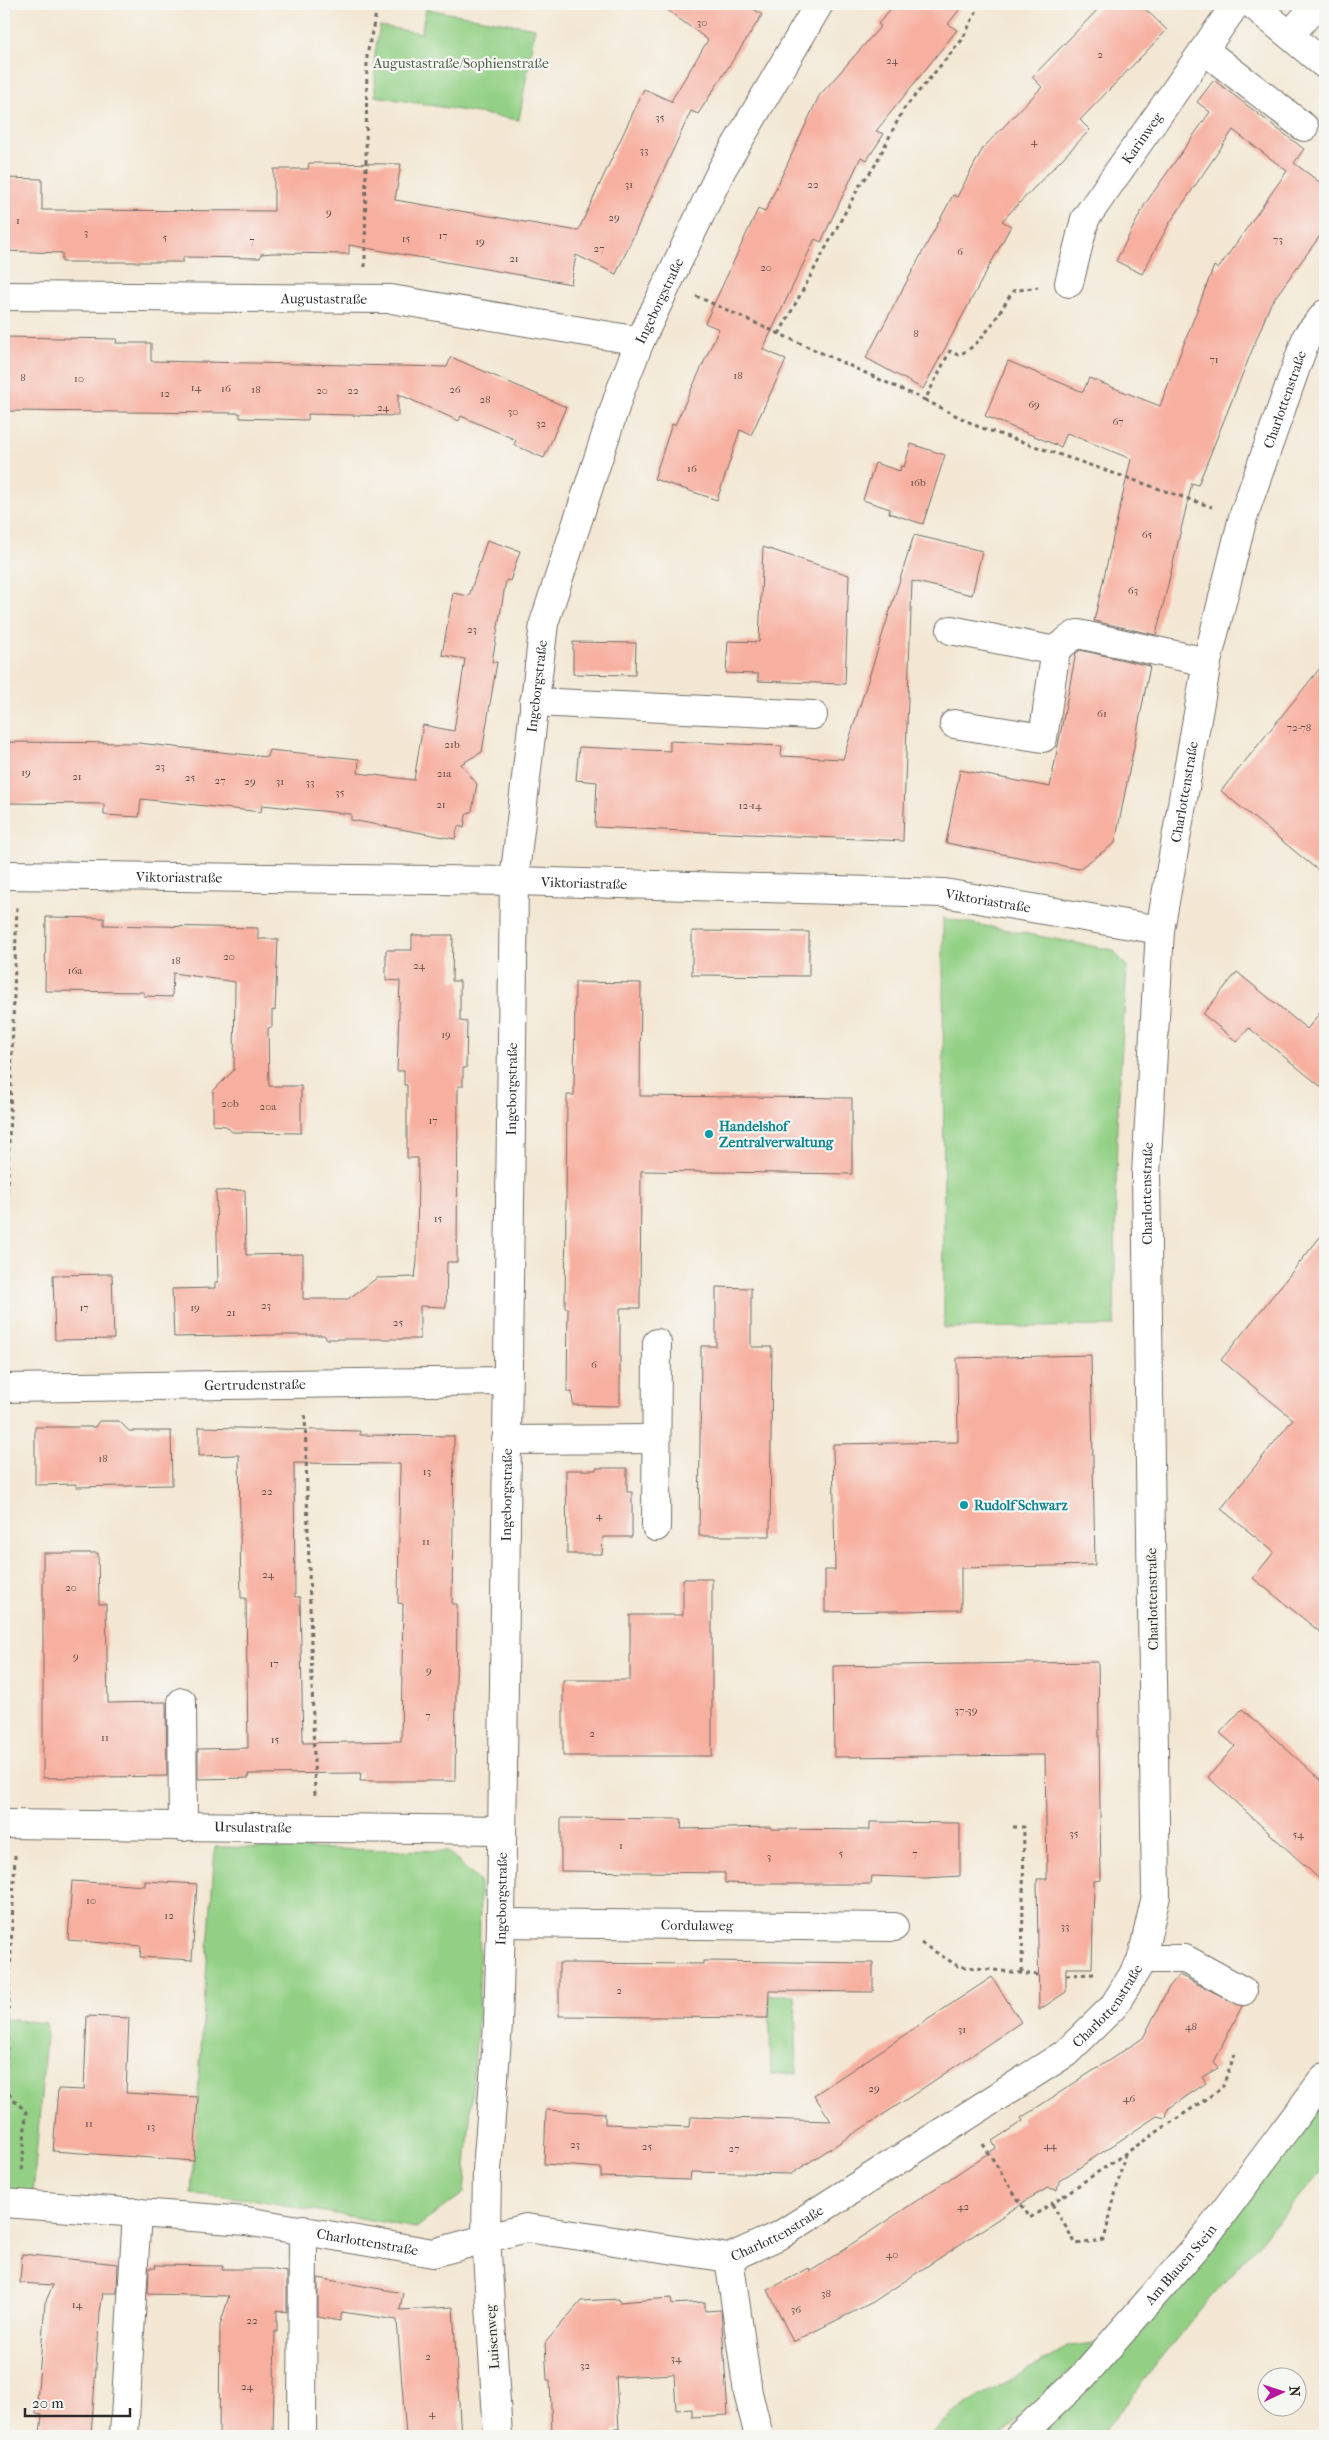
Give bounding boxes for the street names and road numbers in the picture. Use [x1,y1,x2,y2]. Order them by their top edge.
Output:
street label: Karinweg [1118,109,1167,167]
street label: Ingeborgstraße [632,255,687,347]
street label: Augustastraße [280,290,367,308]
street label: Charlottenstraße [1260,348,1310,451]
street label: Ingeborgstraße [523,639,551,733]
street label: Charlottenstraße [1167,740,1202,844]
street label: Viktoriastraße [135,869,222,887]
street label: Viktoriastraße [540,874,627,893]
street label: Viktoriastraße [943,885,1032,917]
street label: Ingeborgstraße [503,1042,521,1136]
street label: Charlottenstraße [1138,1141,1157,1245]
street label: Gertrudenstraße [204,1376,306,1394]
street label: Ingeborgstraße [498,1448,516,1541]
street label: Charlottenstraße [1143,1547,1162,1650]
street label: Ursulastraße [214,1819,292,1836]
street label: Ingeborgstraße [492,1852,511,1946]
street label: Cordulaweg [661,1917,734,1934]
street label: Charlottenstraße [1069,1961,1146,2051]
street label: Charlottenstraße [728,2202,827,2265]
street label: Am Blauen Stein [1141,2221,1220,2309]
street label: Charlottenstraße [315,2225,420,2259]
street label: Luisenweg [482,2303,503,2370]

